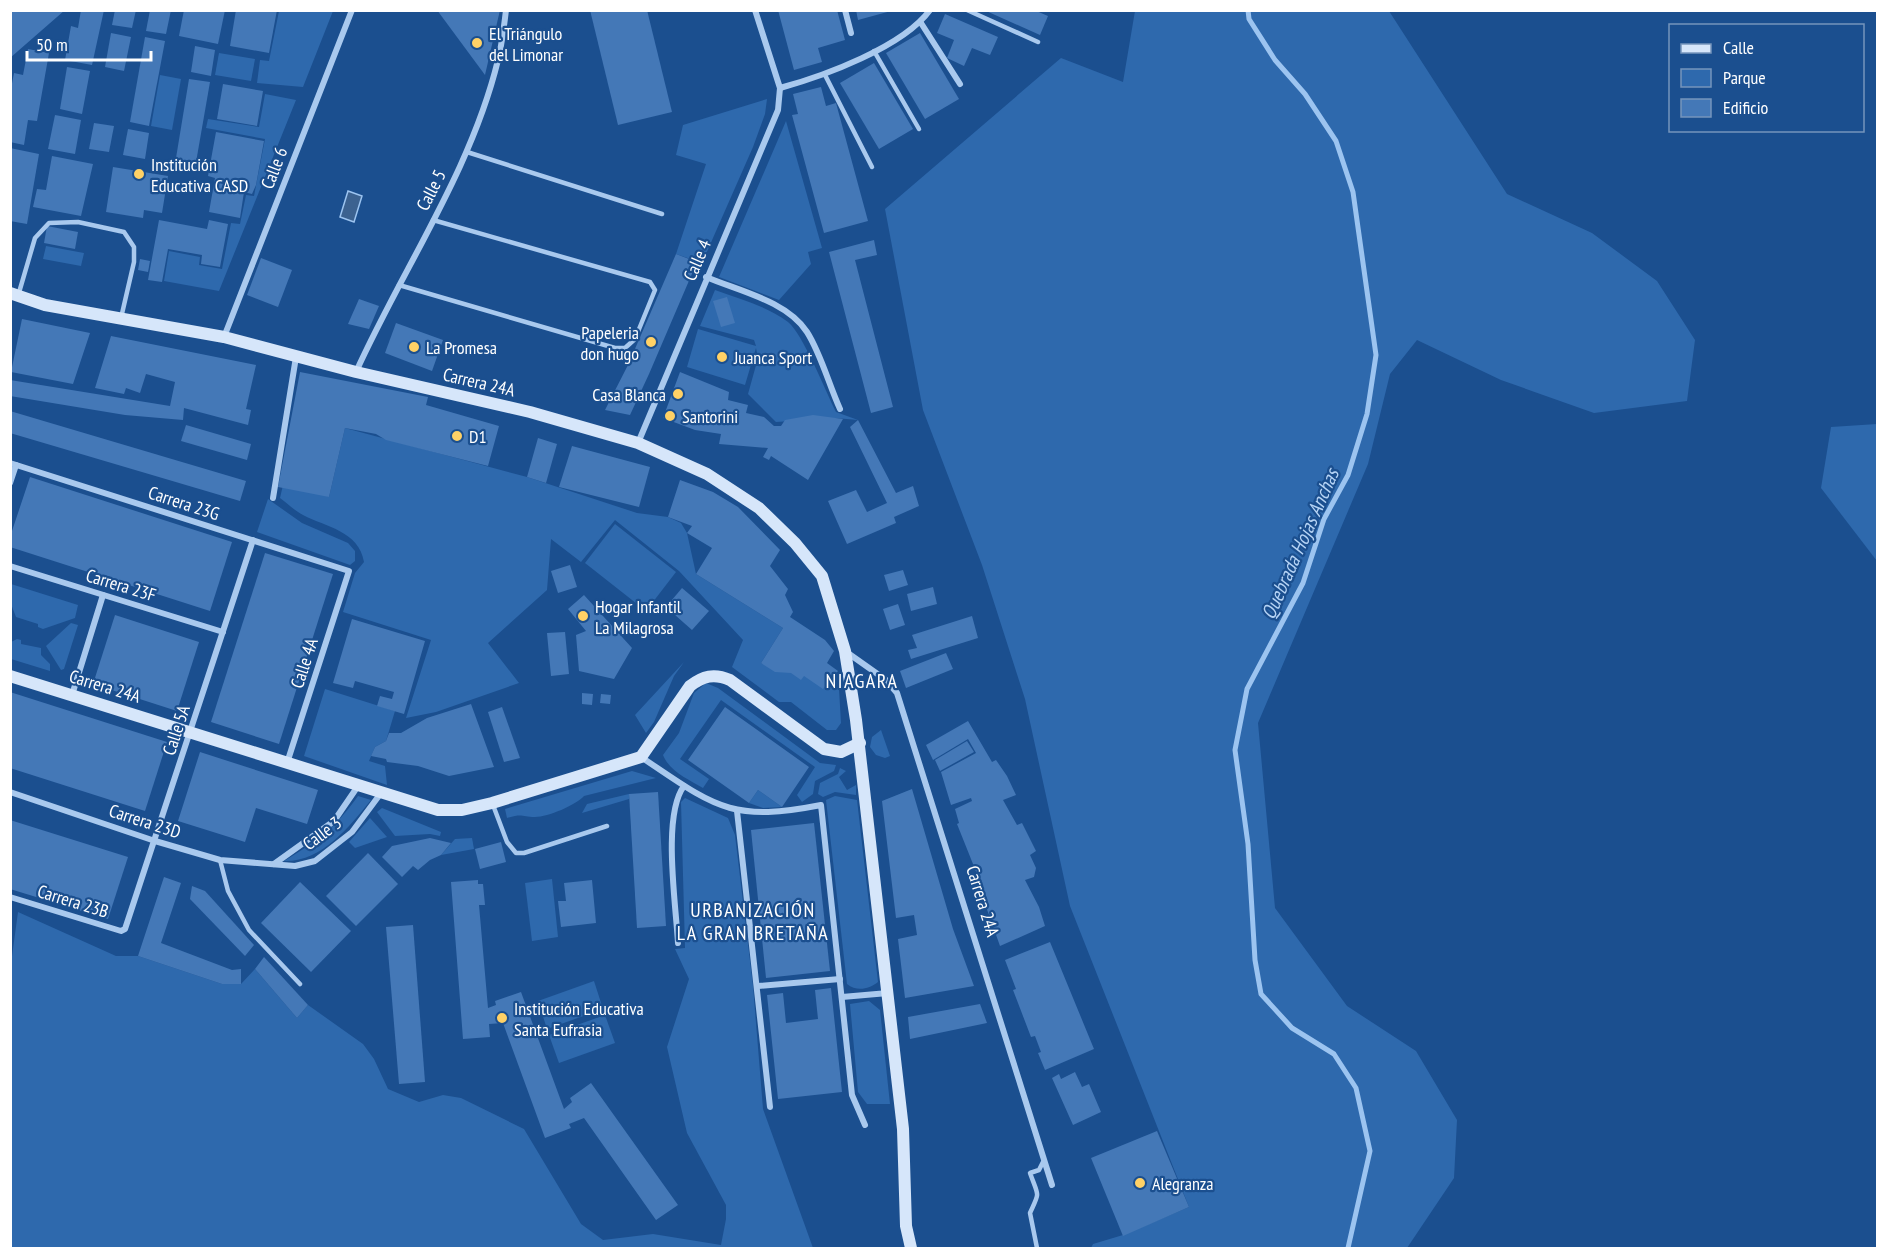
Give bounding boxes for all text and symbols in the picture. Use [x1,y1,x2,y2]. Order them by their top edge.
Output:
place label: El Triángulo del Limonar [489,22,563,66]
scale bar [27,24,152,62]
legend [1669,24,1864,132]
text: 50 m [36,33,68,56]
marker: El Triángulo del Limonar [470,36,484,50]
text: Calle [1723,36,1754,59]
text: Parque [1723,66,1766,89]
text: Edificio [1723,96,1769,119]
street label: Calle 6 [256,144,292,192]
place label: Institución Educativa CASD [151,153,248,197]
street label: Calle 5 [411,166,451,214]
marker: Institución Educativa CASD [132,167,146,181]
street label: Calle 4 [678,236,716,284]
place label: Papeleria don hugo [580,321,639,365]
marker: Papeleria don hugo [644,335,658,349]
place label: La Promesa [426,336,497,359]
marker: La Promesa [407,340,421,354]
place label: Juanca Sport [733,346,812,369]
marker: Juanca Sport [715,350,729,364]
street label: Carrera 24A [441,363,518,402]
place label: Casa Blanca [592,383,666,406]
marker: Casa Blanca [671,387,685,401]
place label: Santorini [682,405,738,428]
marker: Santorini [663,409,677,423]
place label: D1 [469,425,487,448]
marker: D1 [450,429,464,443]
water label: Quebrada Hojas Anchas [1255,463,1346,623]
street label: Carrera 23G [145,481,223,525]
street label: Carrera 23F [83,563,159,607]
place label: Hogar Infantil La Milagrosa [595,595,682,639]
marker: Hogar Infantil La Milagrosa [576,609,590,623]
street label: Calle 4A [285,635,323,691]
street label: Carrera 24A [67,664,144,708]
district label: NIAGARA [826,668,898,694]
street label: Calle 5A [157,702,195,758]
street label: Carrera 23D [106,799,184,843]
street label: Calle 3 [298,811,346,855]
street label: Carrera 24A [961,863,1005,940]
street label: Carrera 23B [35,879,111,923]
district label: URBANIZACIÓN LA GRAN BRETAÑA [677,897,829,946]
place label: Institución Educativa Santa Eufrasia [514,997,644,1041]
marker: Institución Educativa Santa Eufrasia [495,1011,509,1025]
place label: Alegranza [1152,1172,1214,1195]
marker: Alegranza [1133,1176,1147,1190]

